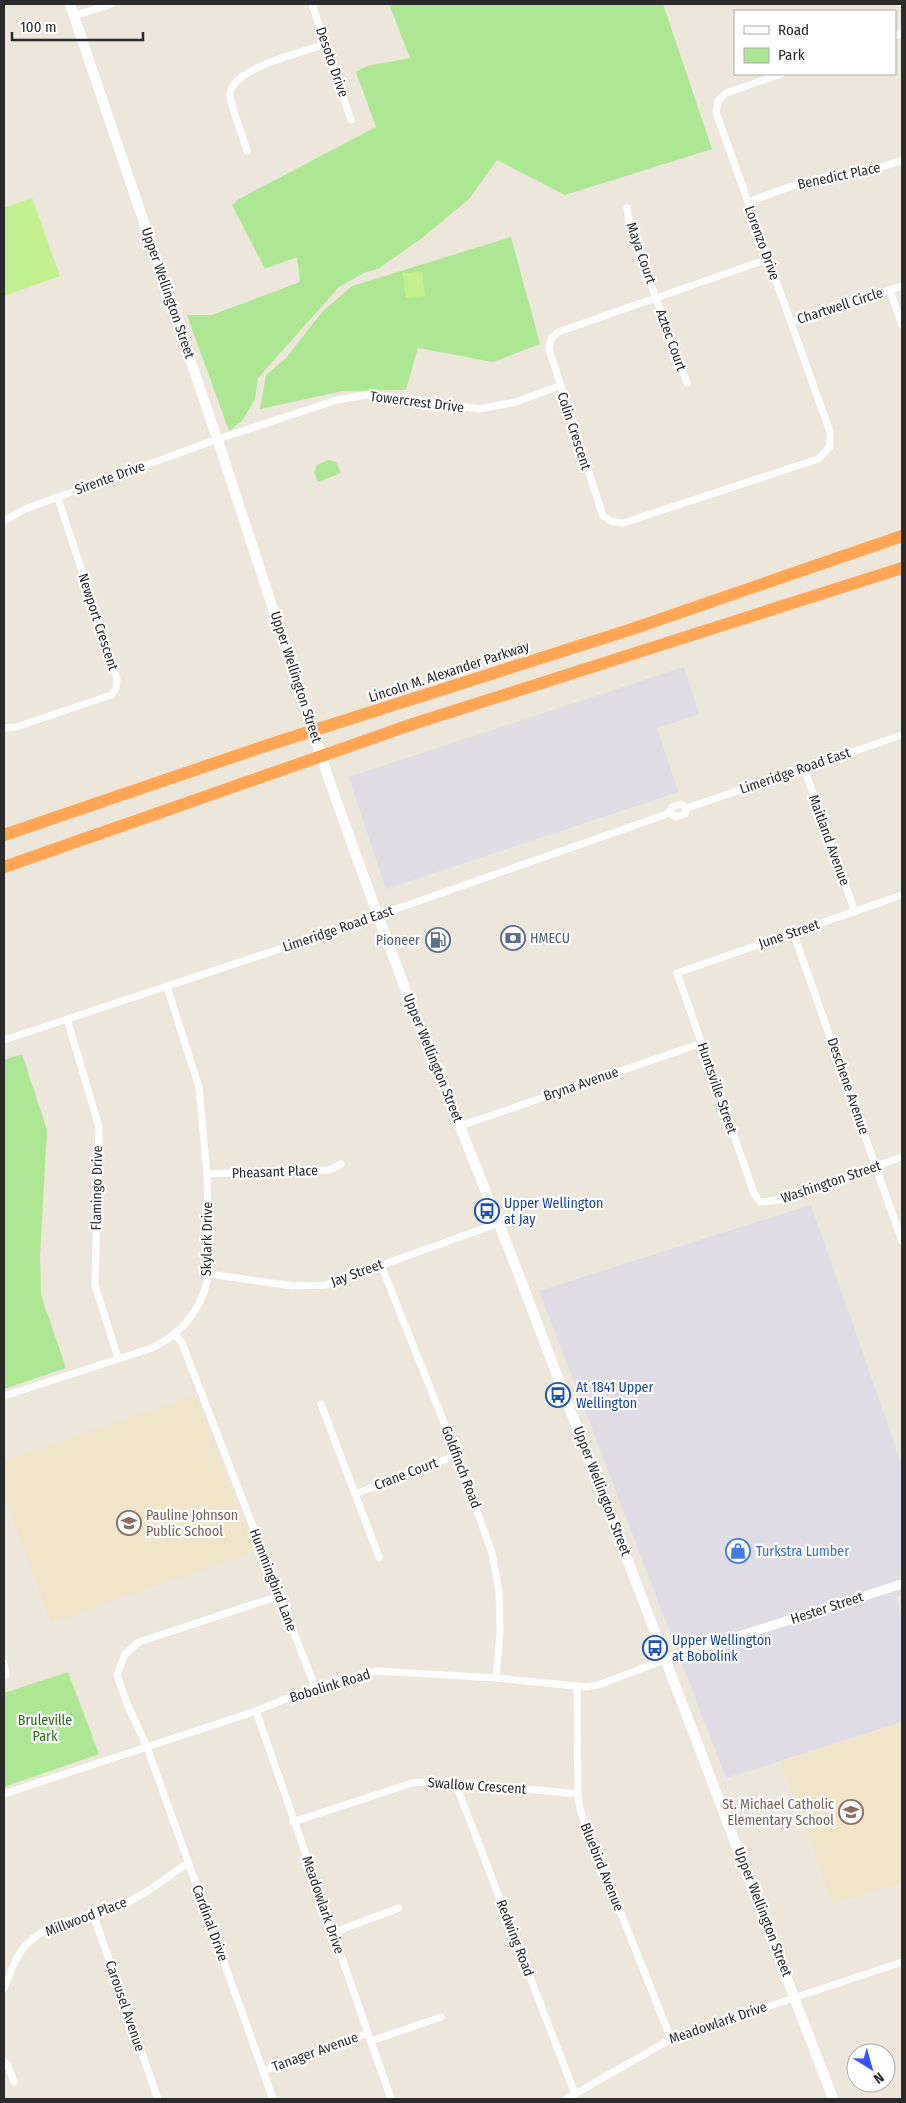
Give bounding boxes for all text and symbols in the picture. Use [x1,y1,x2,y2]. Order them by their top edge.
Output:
scale bar [12,10,144,42]
legend [734,10,896,75]
text: 100 m [20,18,57,36]
text: Road [778,21,809,39]
street label: Desoto Drive [312,25,352,99]
text: Park [778,46,805,64]
street label: Benedict Place [796,159,882,193]
street label: Lorenzo Drive [741,204,783,283]
street label: Maya Court [623,220,660,286]
street label: Upper Wellington Street [138,225,199,361]
street label: Chartwell Circle [795,284,885,328]
street label: Aztec Court [652,307,690,374]
street label: Towercrest Drive [369,388,465,416]
street label: Colin Crescent [553,390,595,473]
street label: Sirente Drive [73,457,148,499]
street label: Newport Crescent [74,571,122,673]
street label: Upper Wellington Street [267,609,325,745]
street label: Lincoln M. Alexander Parkway [366,638,532,706]
street label: Limeridge Road East [737,744,853,798]
street label: Maitland Avenue [805,792,853,888]
street label: Limeridge Road East [280,902,396,956]
street label: June Street [756,916,822,952]
bank icon: HMECU [500,925,526,951]
fuel station icon: Pioneer [425,927,451,953]
place label: HMECU [530,930,570,947]
place label: Pioneer [376,932,420,949]
street label: Upper Wellington Street [399,991,467,1125]
street label: Deschene Avenue [824,1035,873,1137]
street label: Huntsville Street [693,1040,741,1136]
street label: Bryna Avenue [541,1063,621,1105]
street label: Flamingo Drive [88,1145,106,1231]
street label: Washington Street [779,1157,884,1207]
street label: Pheasant Place [232,1162,318,1182]
place label: Upper Wellington at Jay [504,1195,603,1228]
bus stop icon: Upper Wellington at Jay [474,1198,500,1224]
street label: Skylark Drive [198,1202,216,1276]
street label: Jay Street [329,1256,386,1290]
place label: At 1841 Upper Wellington [576,1379,654,1412]
bus stop icon: At 1841 Upper Wellington [545,1382,571,1408]
street label: Goldfinch Road [437,1423,485,1511]
street label: Upper Wellington Street [569,1424,635,1558]
street label: Crane Court [372,1454,441,1494]
place label: Pauline Johnson Public School [146,1507,238,1540]
school or university icon: Pauline Johnson Public School [116,1510,142,1536]
street label: Hummingbird Lane [246,1526,300,1634]
shop icon: Turkstra Lumber [725,1538,751,1564]
place label: Turkstra Lumber [756,1543,849,1560]
street label: Hester Street [789,1588,866,1628]
place label: Upper Wellington at Bobolink [672,1632,771,1665]
bus stop icon: Upper Wellington at Bobolink [642,1635,668,1661]
street label: Bobolink Road [288,1666,372,1706]
park label: Bruleville Park [18,1712,72,1745]
street label: Swallow Crescent [427,1774,527,1798]
place label: St. Michael Catholic Elementary School [722,1796,834,1829]
school or university icon: St. Michael Catholic Elementary School [838,1799,864,1825]
street label: Bluebird Avenue [577,1820,628,1914]
street label: Upper Wellington Street [730,1845,796,1979]
street label: Meadowlark Drive [298,1854,348,1956]
street label: Cardinal Drive [188,1882,232,1964]
street label: Millwood Place [43,1894,129,1940]
street label: Redwing Road [493,1897,537,1979]
street label: Carousel Avenue [102,1958,149,2054]
street label: Meadowlark Drive [667,1998,769,2048]
street label: Tanager Avenue [270,2029,360,2075]
north arrow [846,2043,896,2093]
text: N [870,2069,887,2087]

